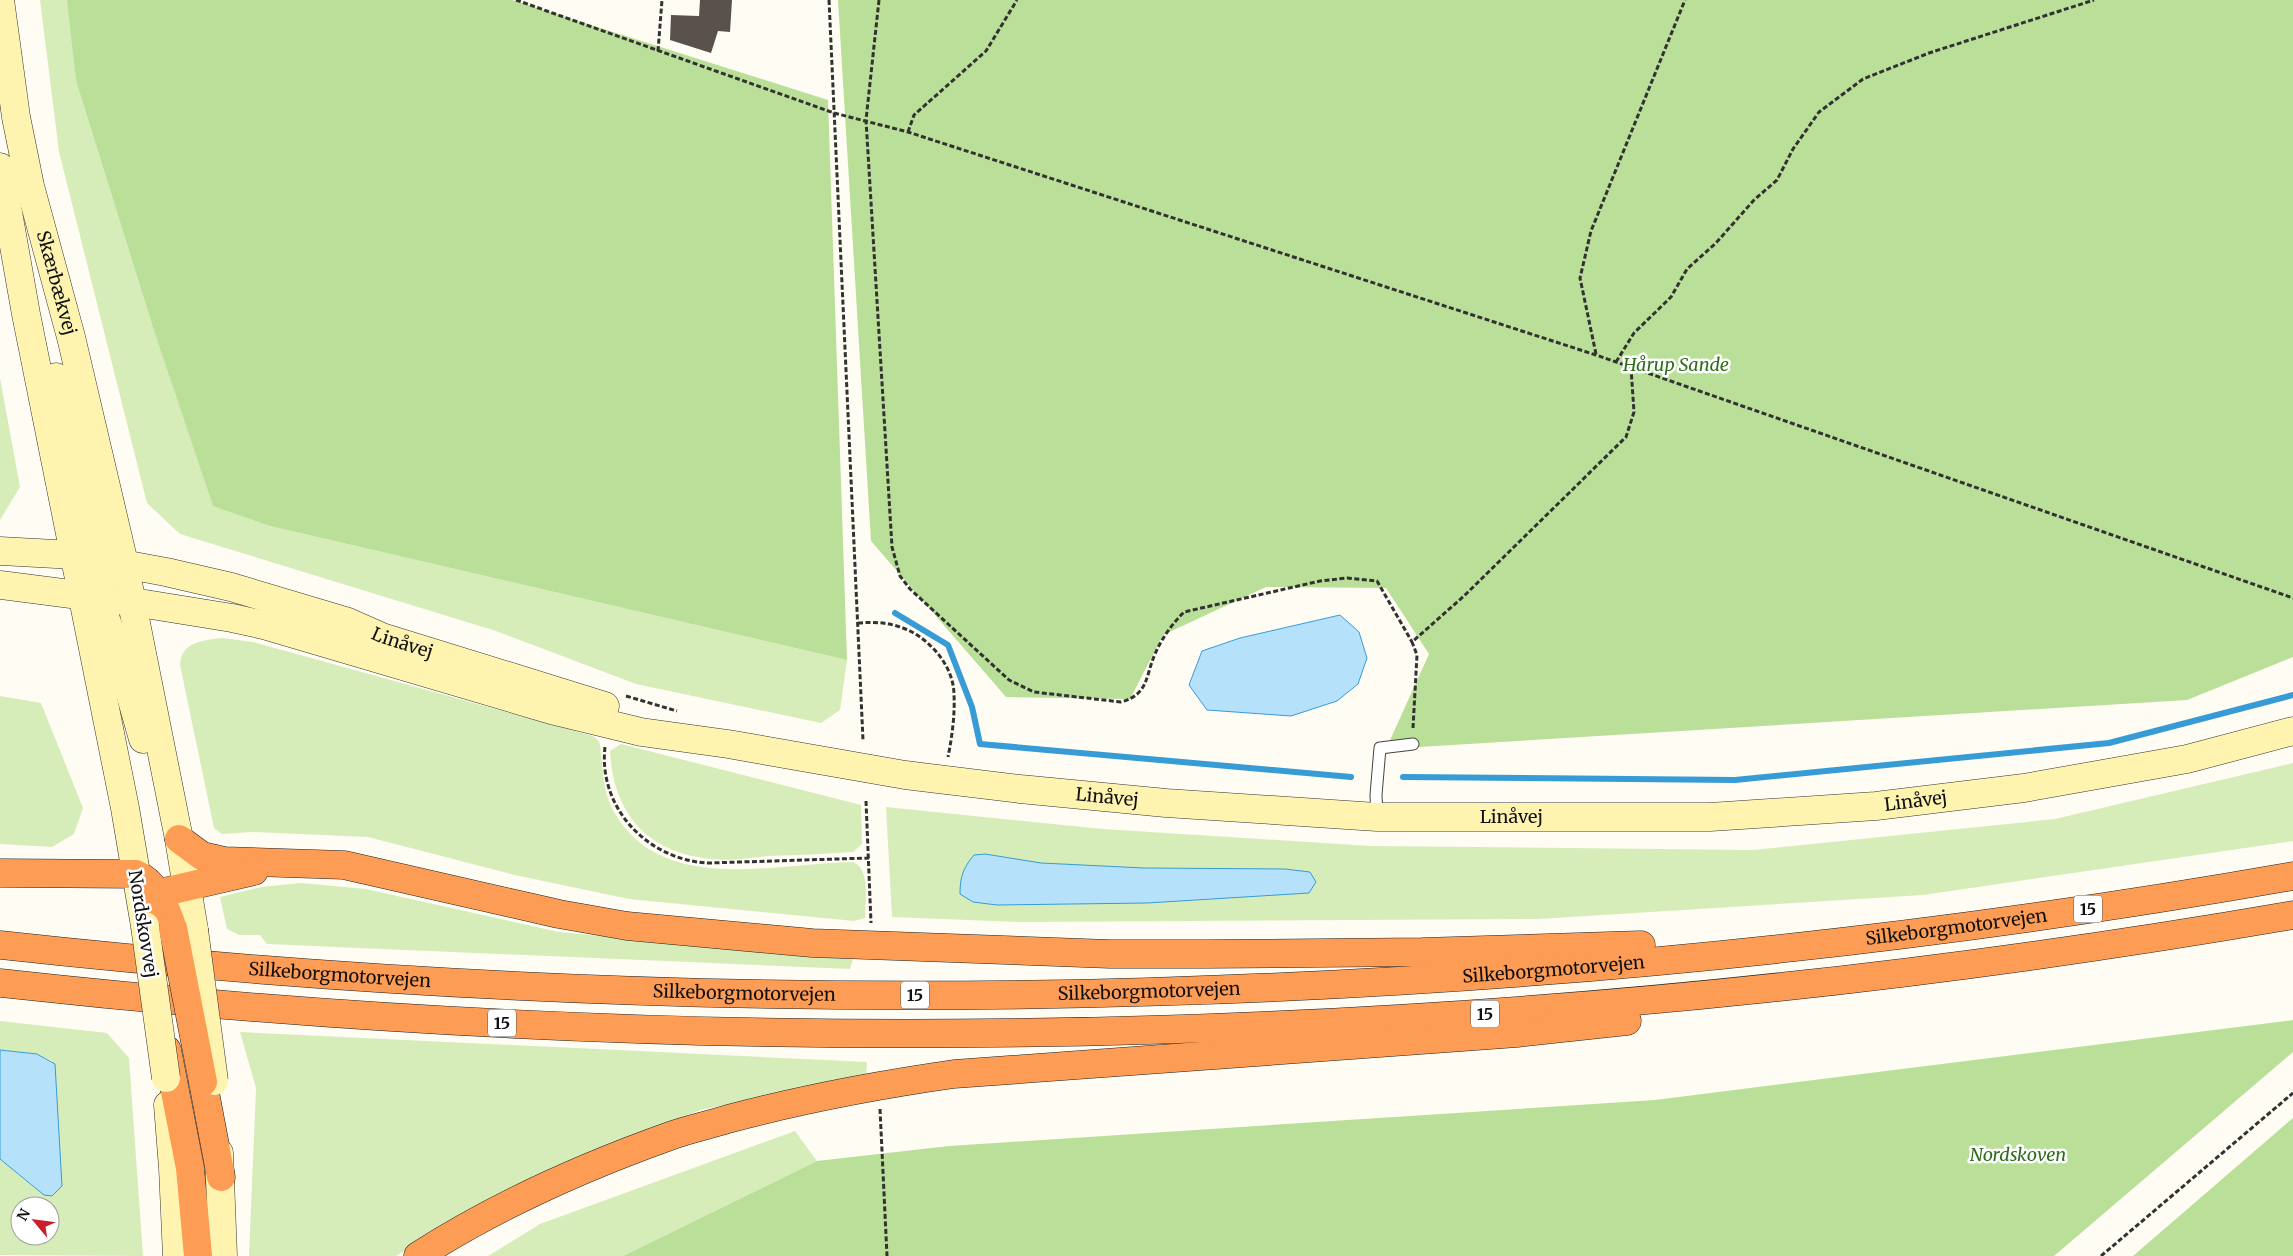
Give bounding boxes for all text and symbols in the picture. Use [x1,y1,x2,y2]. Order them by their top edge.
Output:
street label: Skærbækvej [32,228,82,338]
park label: Hårup Sande [1622,353,1729,376]
street label: Linåvej [368,622,436,663]
street label: Linåvej [1075,782,1140,811]
street label: Linåvej [1883,785,1949,816]
street label: Linåvej [1480,805,1543,828]
street label: Nordskovvej [124,868,163,979]
road number: 15 [2074,896,2102,922]
street label: Silkeborgmotorvejen [1864,903,2049,950]
street label: Silkeborgmotorvejen [1461,950,1646,988]
street label: Silkeborgmotorvejen [248,957,432,992]
street label: Silkeborgmotorvejen [1057,977,1241,1005]
street label: Silkeborgmotorvejen [652,979,836,1006]
road number: 15 [901,982,929,1008]
road number: 15 [1471,1001,1499,1028]
road number: 15 [488,1010,516,1036]
park label: Nordskoven [1970,1143,2066,1166]
north arrow [10,1196,60,1246]
text: N [13,1205,34,1224]

